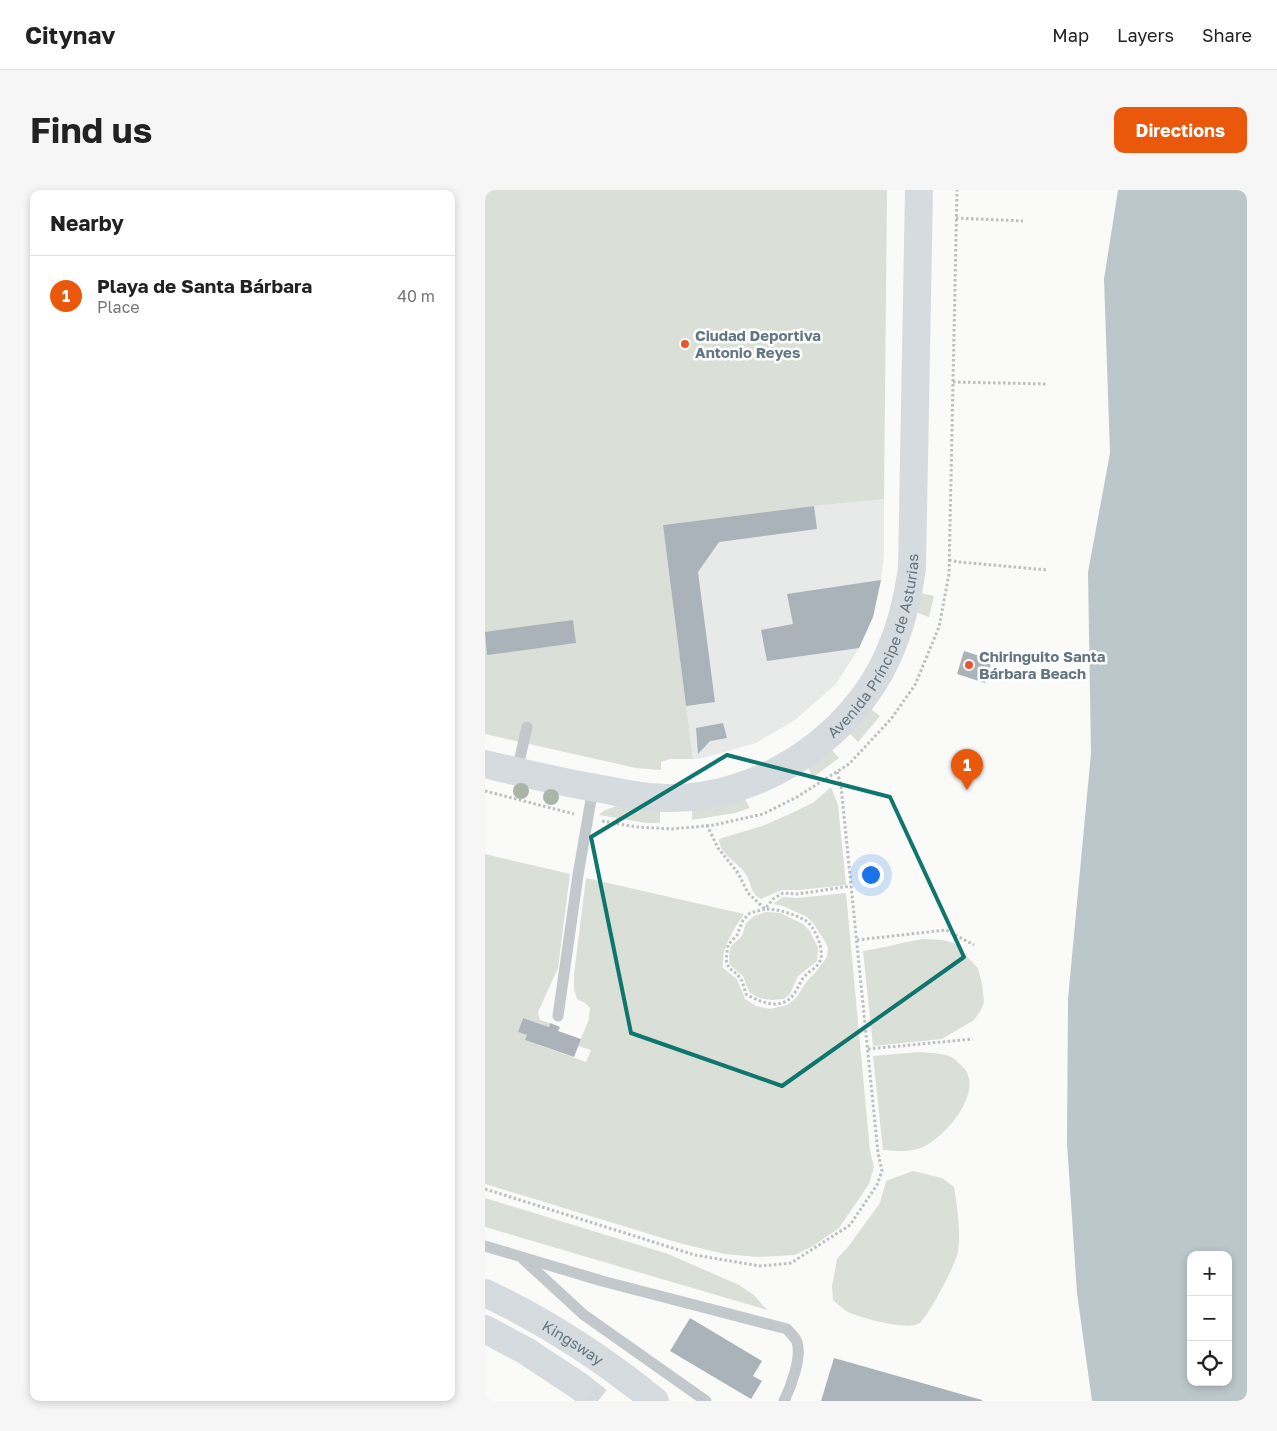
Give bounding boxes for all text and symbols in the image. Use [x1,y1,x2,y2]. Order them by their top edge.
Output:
text: Citynav [25,20,115,49]
text: Map [1052,24,1089,46]
text: Layers [1117,24,1174,46]
text: Share [1202,24,1252,46]
button: Directions [1114,107,1247,153]
text: Find us [30,109,152,151]
text: Nearby [50,210,124,236]
text: Playa de Santa Bárbara [97,274,312,297]
text: 1 [62,286,70,306]
text: 40 m [397,286,435,306]
text: Place [97,297,140,317]
place label: Ciudad Deportiva Antonio Reyes [695,326,821,361]
marker: Ciudad Deportiva Antonio Reyes [679,338,691,350]
street label: Avenida Príncipe de Asturias [823,553,921,741]
place label: Chiringuito Santa Bárbara Beach [979,647,1106,682]
marker: Chiringuito Santa Bárbara Beach [963,659,975,671]
pin: 1 [951,749,983,790]
your location [858,862,884,888]
map controls [1187,1251,1232,1386]
button: + [1187,1251,1232,1296]
button: − [1187,1296,1232,1341]
street label: Kingsway [539,1316,608,1369]
button: locate [1187,1341,1232,1386]

